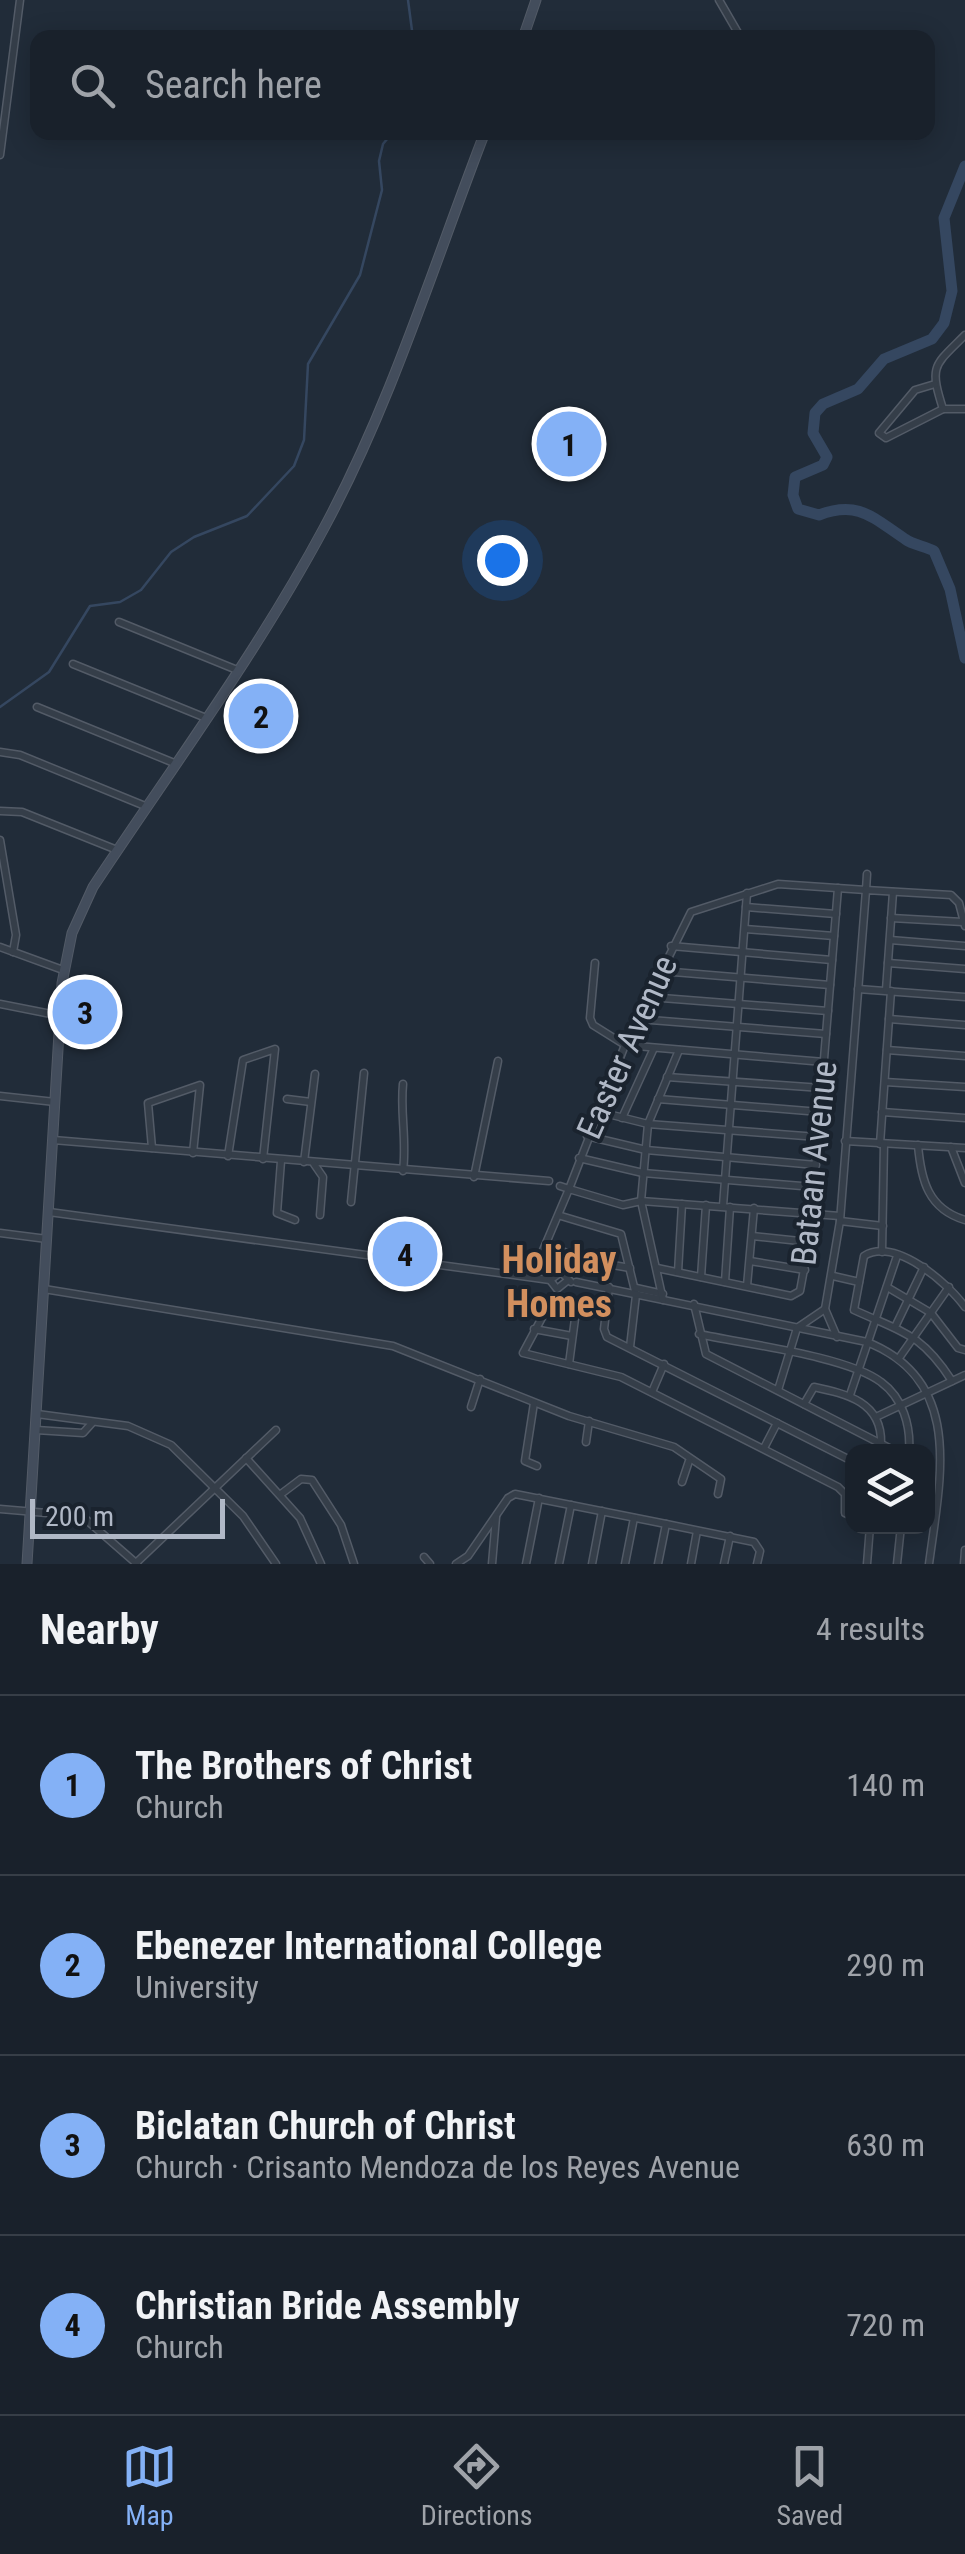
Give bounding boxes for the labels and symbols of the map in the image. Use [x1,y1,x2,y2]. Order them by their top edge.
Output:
pin: 1 [536,406,602,482]
your location [477,535,528,586]
pin: 2 [228,678,294,754]
street label: Easter Avenue [569,949,686,1145]
pin: 3 [52,974,118,1050]
street label: Bataan Avenue [783,1059,846,1267]
pin: 4 [372,1216,438,1292]
district label: Holiday Homes [502,1238,616,1326]
scale bar [30,1494,225,1538]

